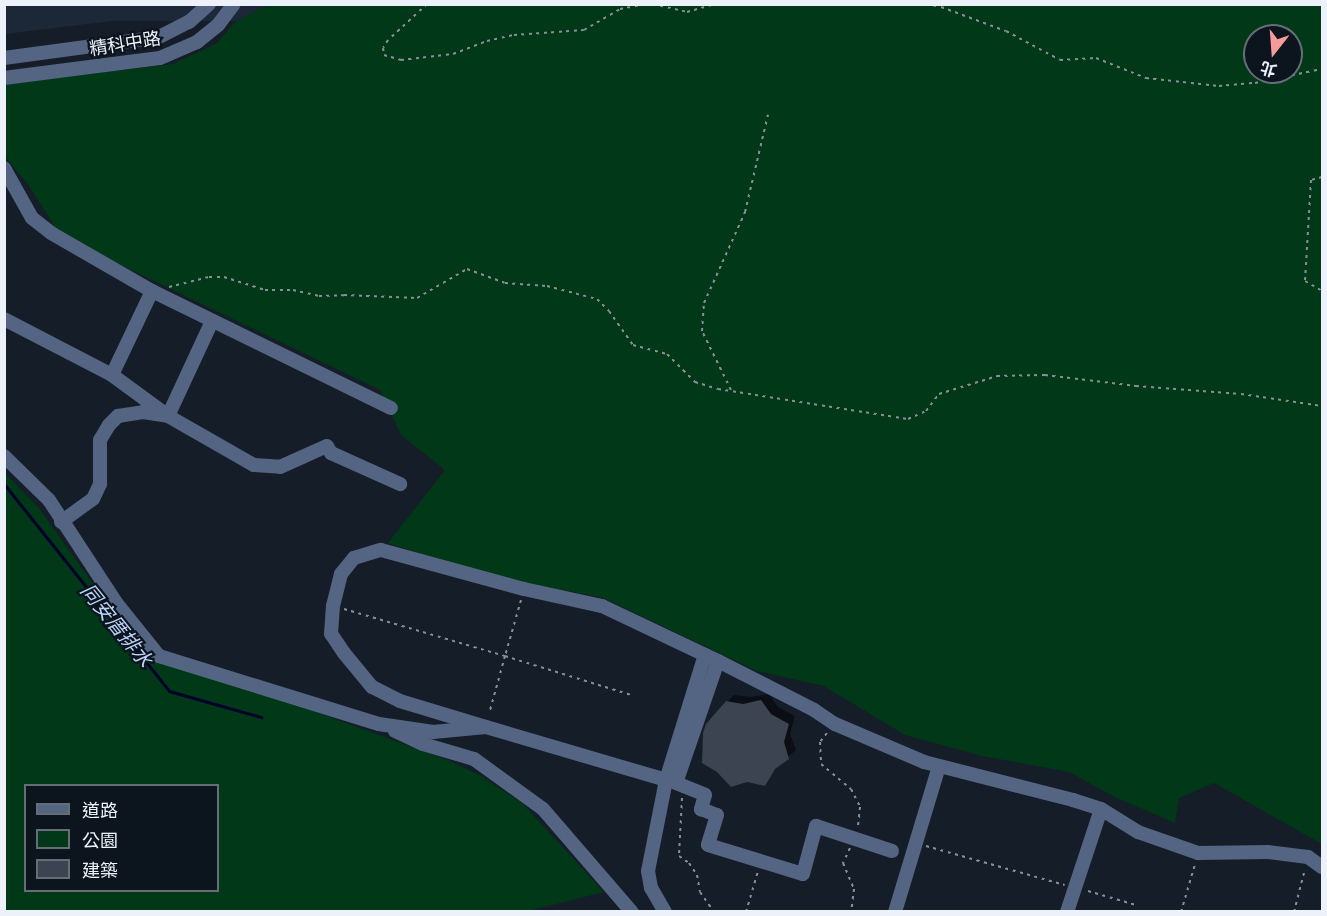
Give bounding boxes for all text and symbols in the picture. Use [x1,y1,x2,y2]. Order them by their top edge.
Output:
north arrow [1243,24,1303,84]
street label: 精科中路 [88,27,162,59]
text: 北 [1258,58,1279,81]
water label: 同安厝排水 [76,579,158,671]
legend [24,784,219,892]
text: 道路 [82,799,118,821]
text: 公園 [82,829,118,851]
text: 建築 [82,859,118,881]

